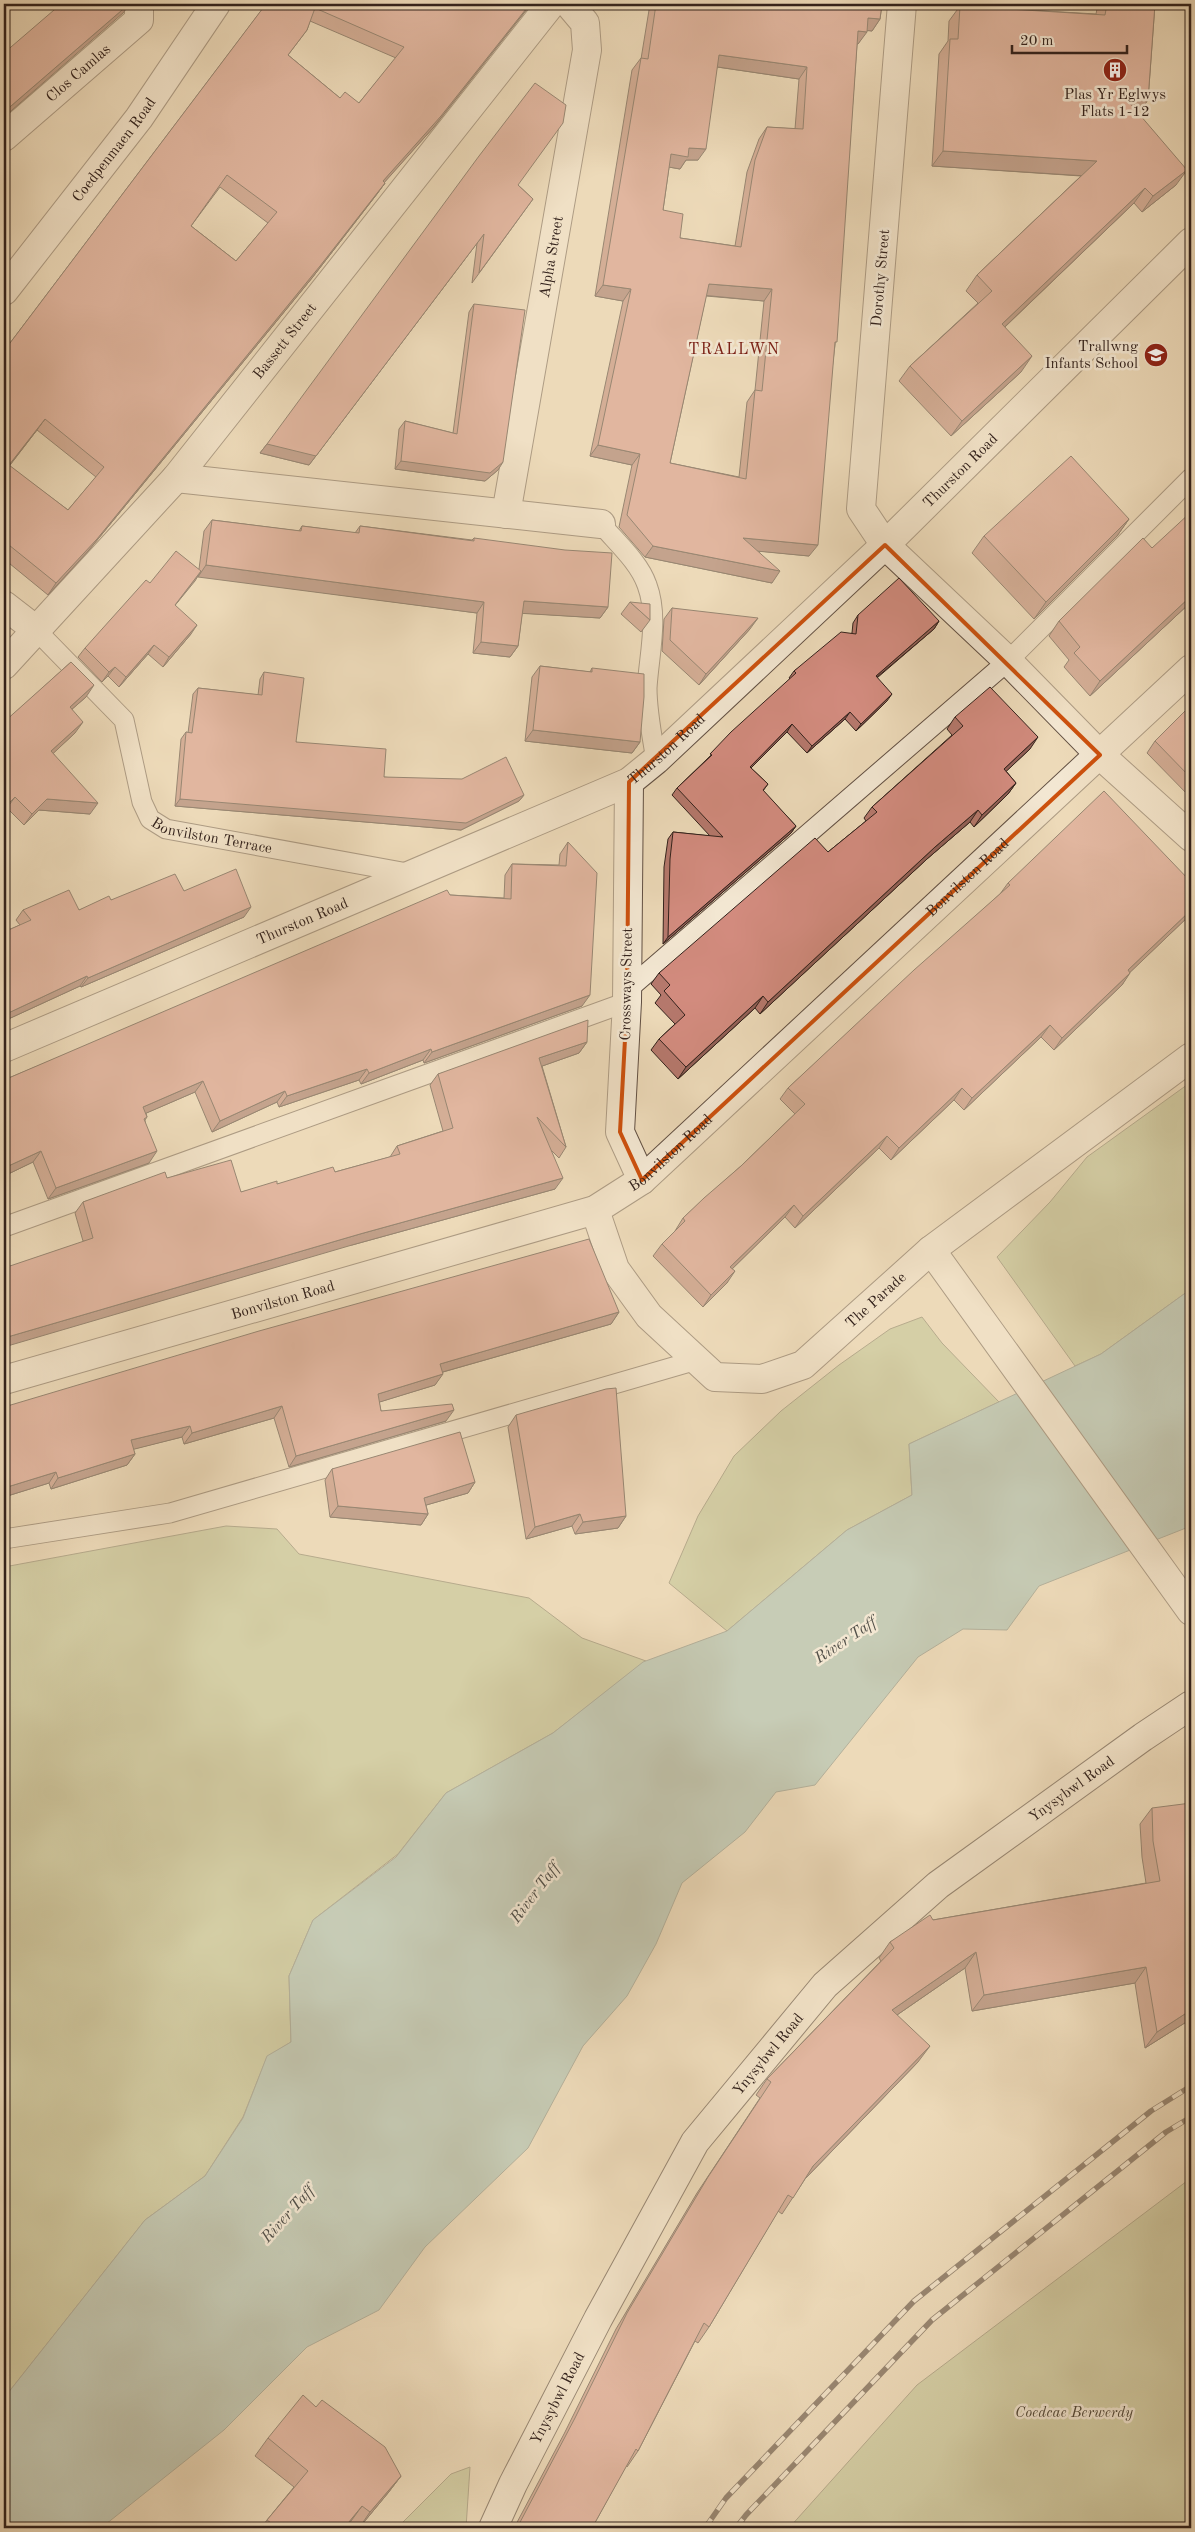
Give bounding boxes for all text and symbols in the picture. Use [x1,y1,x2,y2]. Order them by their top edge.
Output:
scale bar [1012,22,1128,54]
text: 20 m [1020,34,1054,49]
street label: Clos Camlas [44,42,114,106]
building icon: Plas Yr Eglwys Flats 1-12 [1102,57,1128,83]
place label: Plas Yr Eglwys Flats 1-12 [1064,88,1166,120]
street label: Coedpenmaen Road [70,95,159,206]
street label: Alpha Street [538,215,567,299]
street label: Dorothy Street [870,229,893,328]
street label: Bassett Street [251,301,320,383]
place label: Trallwng Infants School [1045,340,1138,372]
district label: TRALLWN [688,342,780,358]
school or university icon: Trallwng Infants School [1143,342,1169,368]
street label: Thurston Road [921,432,1001,511]
street label: Thurston Road [626,712,709,789]
street label: Bonvilston Terrace [148,816,273,857]
street label: Bonvilston Road [924,836,1013,920]
street label: Thurston Road [255,896,351,949]
street label: Crossways Street [619,927,636,1041]
street label: Bonvilston Road [627,1112,716,1195]
street label: The Parade [843,1270,910,1332]
street label: Bonvilston Road [230,1279,337,1323]
water label: River Taff [811,1613,882,1668]
street label: Ynysybwl Road [1027,1754,1118,1826]
water label: River Taff [507,1858,565,1927]
street label: Ynysybwl Road [731,2011,807,2099]
water label: River Taff [258,2180,320,2247]
street label: Ynysybwl Road [529,2350,589,2447]
park label: Coedcae Berwerdy [1015,2406,1133,2421]

